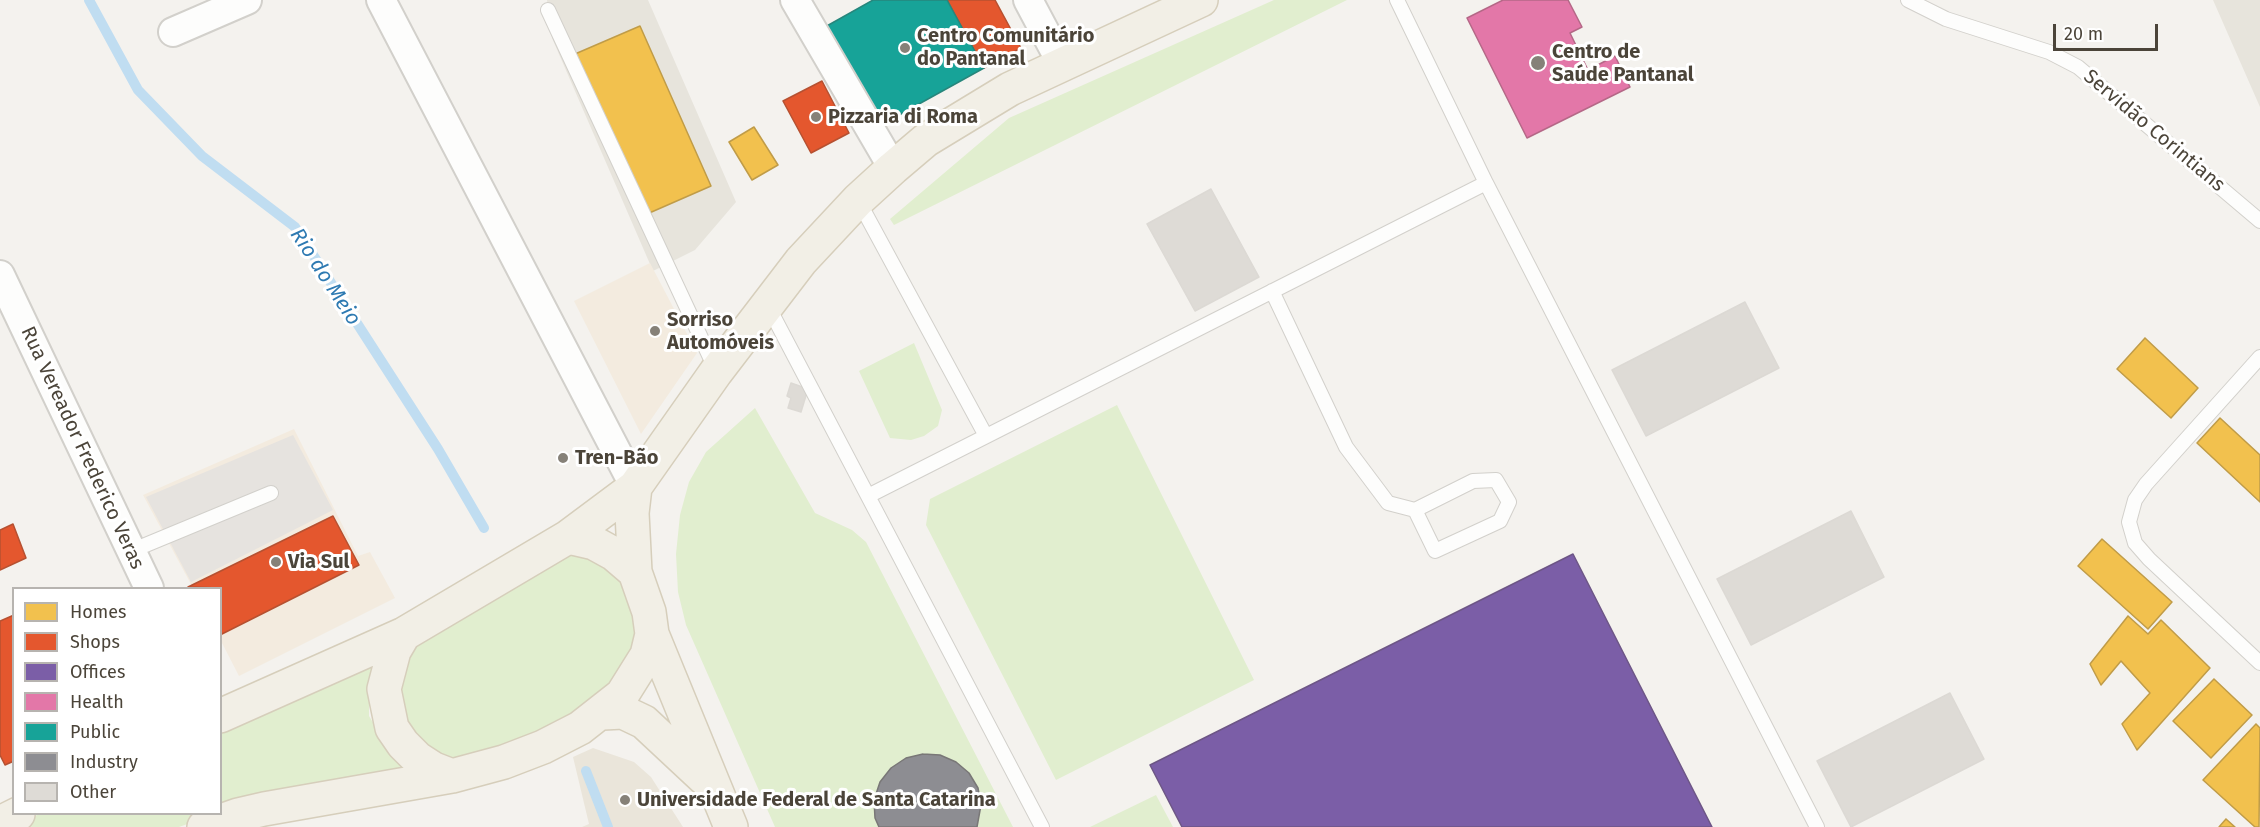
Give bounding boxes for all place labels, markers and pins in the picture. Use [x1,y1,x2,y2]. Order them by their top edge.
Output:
place label: Centro Comunitário do Pantanal [917,24,1094,71]
place label: Centro de Saúde Pantanal [1552,40,1694,87]
marker: Centro Comunitário do Pantanal [898,41,912,55]
marker: Centro de Saúde Pantanal [1529,54,1547,72]
place label: Pizzaria di Roma [828,105,978,129]
marker: Pizzaria di Roma [809,110,823,124]
place label: Sorriso Automóveis [667,308,774,355]
marker: Sorriso Automóveis [648,324,662,338]
place label: Tren-Bão [575,446,658,470]
marker: Tren-Bão [556,451,570,465]
place label: Via Sul [288,550,350,574]
marker: Via Sul [269,555,283,569]
place label: Universidade Federal de Santa Catarina [637,788,996,812]
marker: Universidade Federal de Santa Catarina [618,793,632,807]

